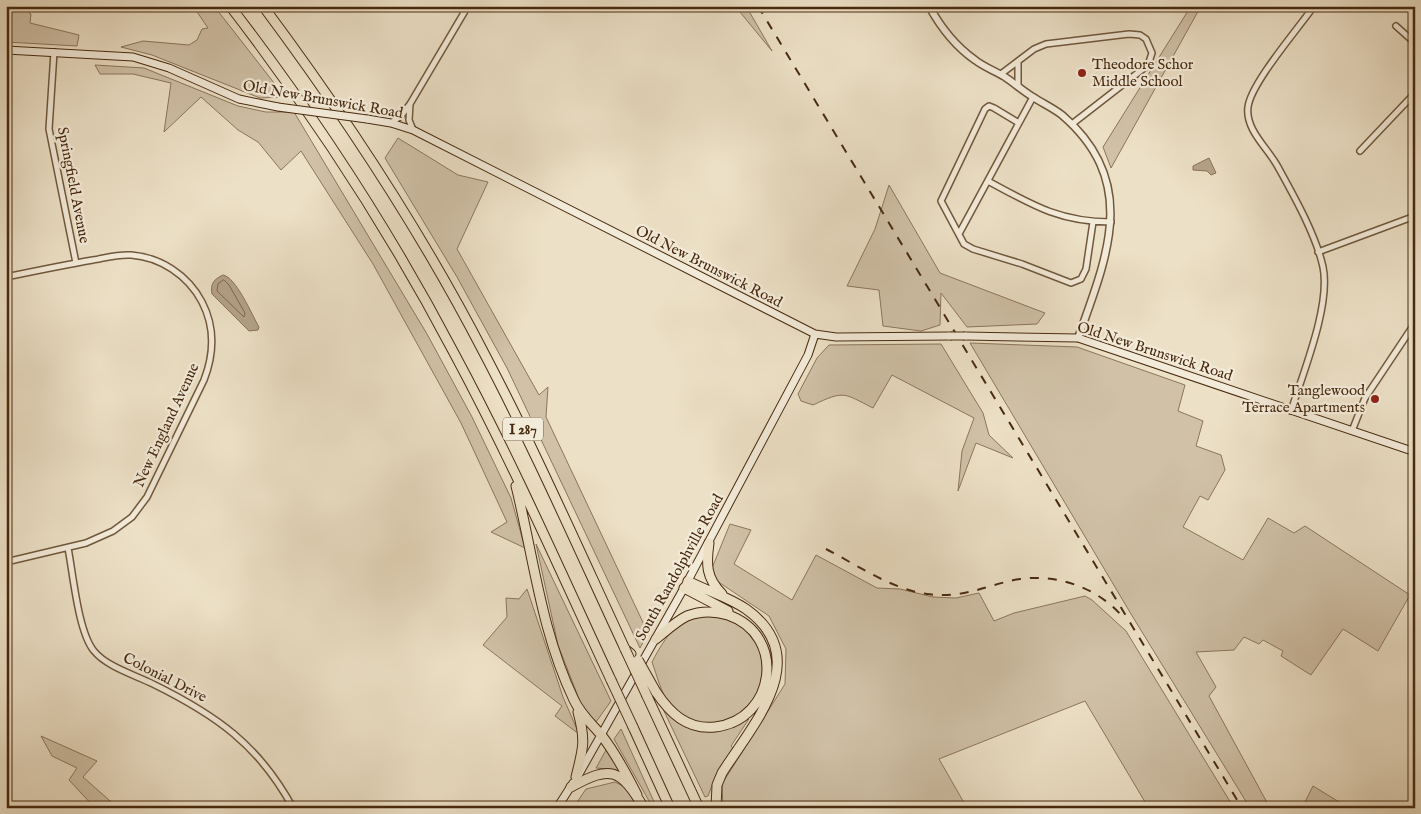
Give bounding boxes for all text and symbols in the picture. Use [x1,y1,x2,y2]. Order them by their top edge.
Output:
place label: Theodore Schor Middle School [1092,55,1194,91]
marker: Theodore Schor Middle School [1076,67,1088,79]
street label: Old New Brunswick Road [241,76,405,123]
street label: Springfield Avenue [53,125,94,245]
street label: Old New Brunswick Road [632,221,786,312]
street label: Old New Brunswick Road [1075,317,1236,386]
street label: New England Avenue [129,360,204,490]
place label: Tanglewood Terrace Apartments [1242,381,1366,417]
marker: Tanglewood Terrace Apartments [1369,393,1381,405]
road number: I 287 [503,418,543,440]
street label: South Randolphville Road [631,490,728,644]
street label: Colonial Drive [120,648,210,707]

